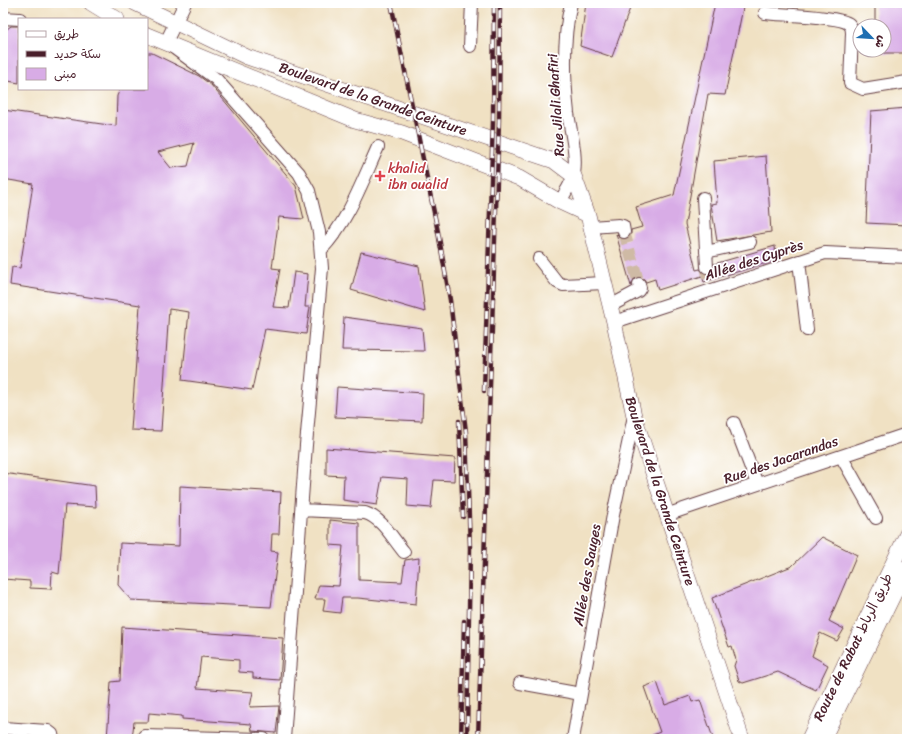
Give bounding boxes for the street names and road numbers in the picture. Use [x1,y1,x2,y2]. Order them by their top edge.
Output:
street label: Rue Jilali Ghafiri [540,52,572,157]
street label: Boulevard de la Grande Ceinture [276,55,471,143]
street label: Allée des Cyprès [700,232,807,288]
street label: Boulevard de la Grande Ceinture [618,393,702,589]
street label: Rue des Jacarandas [720,428,842,491]
street label: Allée des Sauges [566,522,608,629]
street label: Route de Rabat طريق الرباط [806,569,900,725]

